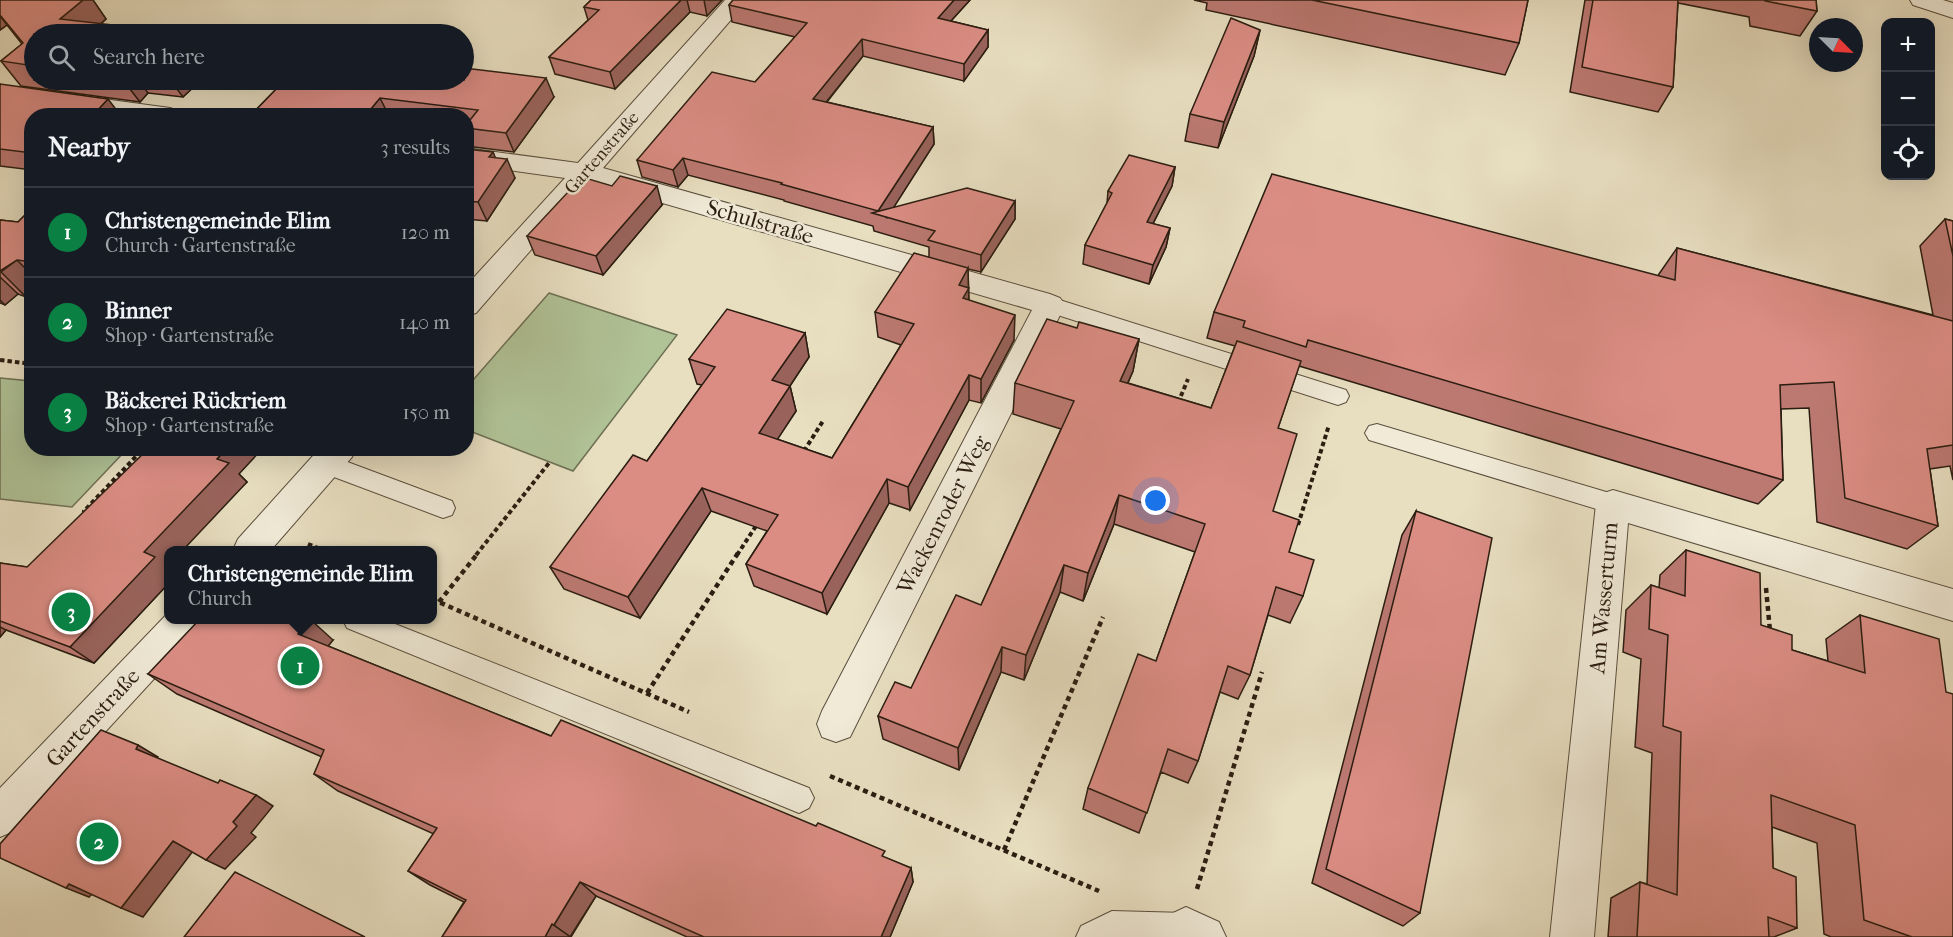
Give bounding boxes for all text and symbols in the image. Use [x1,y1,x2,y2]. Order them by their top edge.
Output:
north arrow [1809,18,1863,72]
map controls [1881,18,1935,180]
button: + [1881,18,1935,72]
search box [24,24,474,90]
icon: search [45,41,78,74]
text: Search here [93,44,205,70]
button: − [1881,72,1935,126]
street label: Gartenstraße [560,107,644,199]
button: locate [1881,126,1935,180]
text: Nearby [48,132,130,163]
text: 3 results [381,136,450,159]
street label: Schulstraße [704,194,817,250]
text: Christengemeinde Elim [105,208,330,234]
text: 1 [64,221,71,244]
text: 120 m [401,221,450,244]
text: Church · Gartenstraße [105,234,296,257]
text: Binner [105,298,171,324]
text: 2 [62,311,73,334]
text: 140 m [399,311,450,334]
text: Shop · Gartenstraße [105,324,274,347]
text: Bäckerei Rückriem [105,388,286,414]
text: 3 [63,401,72,424]
text: 150 m [402,401,450,424]
text: Shop · Gartenstraße [105,414,274,437]
street label: Wackenroder Weg [891,431,994,600]
your location [1141,486,1170,515]
street label: Am Wasserturm [1584,520,1624,676]
popup [164,546,437,624]
text: Christengemeinde Elim [188,561,413,587]
text: Church [188,587,252,610]
pin: 3 [52,590,90,634]
pin: 1 [280,644,320,688]
street label: Gartenstraße [41,663,145,773]
pin: 2 [80,820,118,864]

